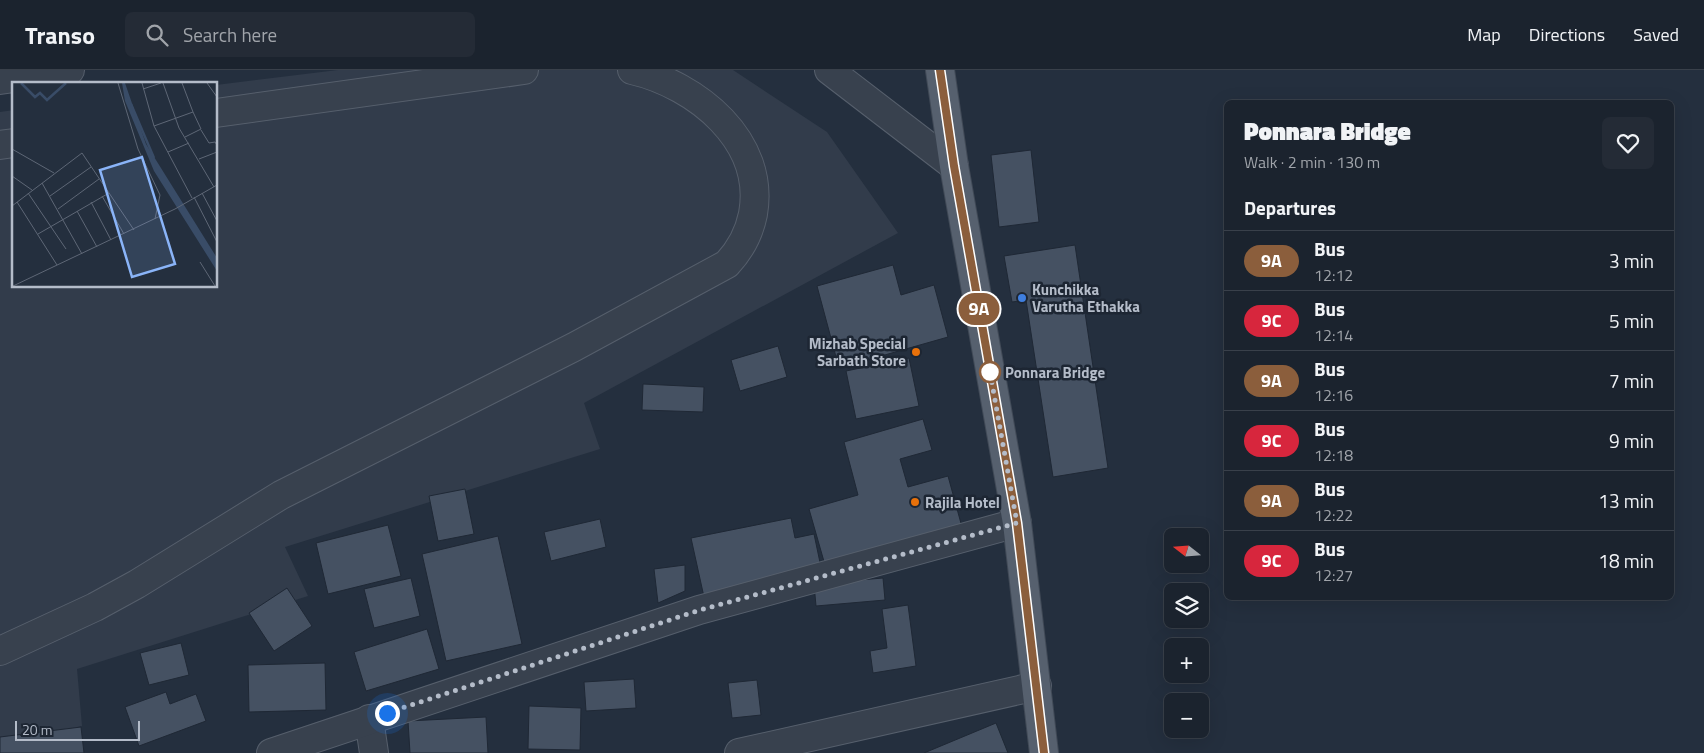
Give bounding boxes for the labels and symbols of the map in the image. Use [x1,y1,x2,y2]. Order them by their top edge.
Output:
inset map [12,82,218,288]
place label: Kunchikka Varutha Ethakka [1032,278,1140,318]
marker: Kunchikka Varutha Ethakka [1016,292,1028,304]
line badge: 9A [956,293,1002,325]
place label: Mizhab Special Sarbath Store [809,332,906,372]
marker: Mizhab Special Sarbath Store [910,346,922,358]
marker: Ponnara Bridge [979,361,1001,383]
place label: Ponnara Bridge [1005,361,1105,384]
place label: Rajila Hotel [925,491,1000,514]
marker: Rajila Hotel [909,496,921,508]
north arrow [1164,528,1209,572]
your location [375,701,400,726]
scale bar [15,718,140,741]

